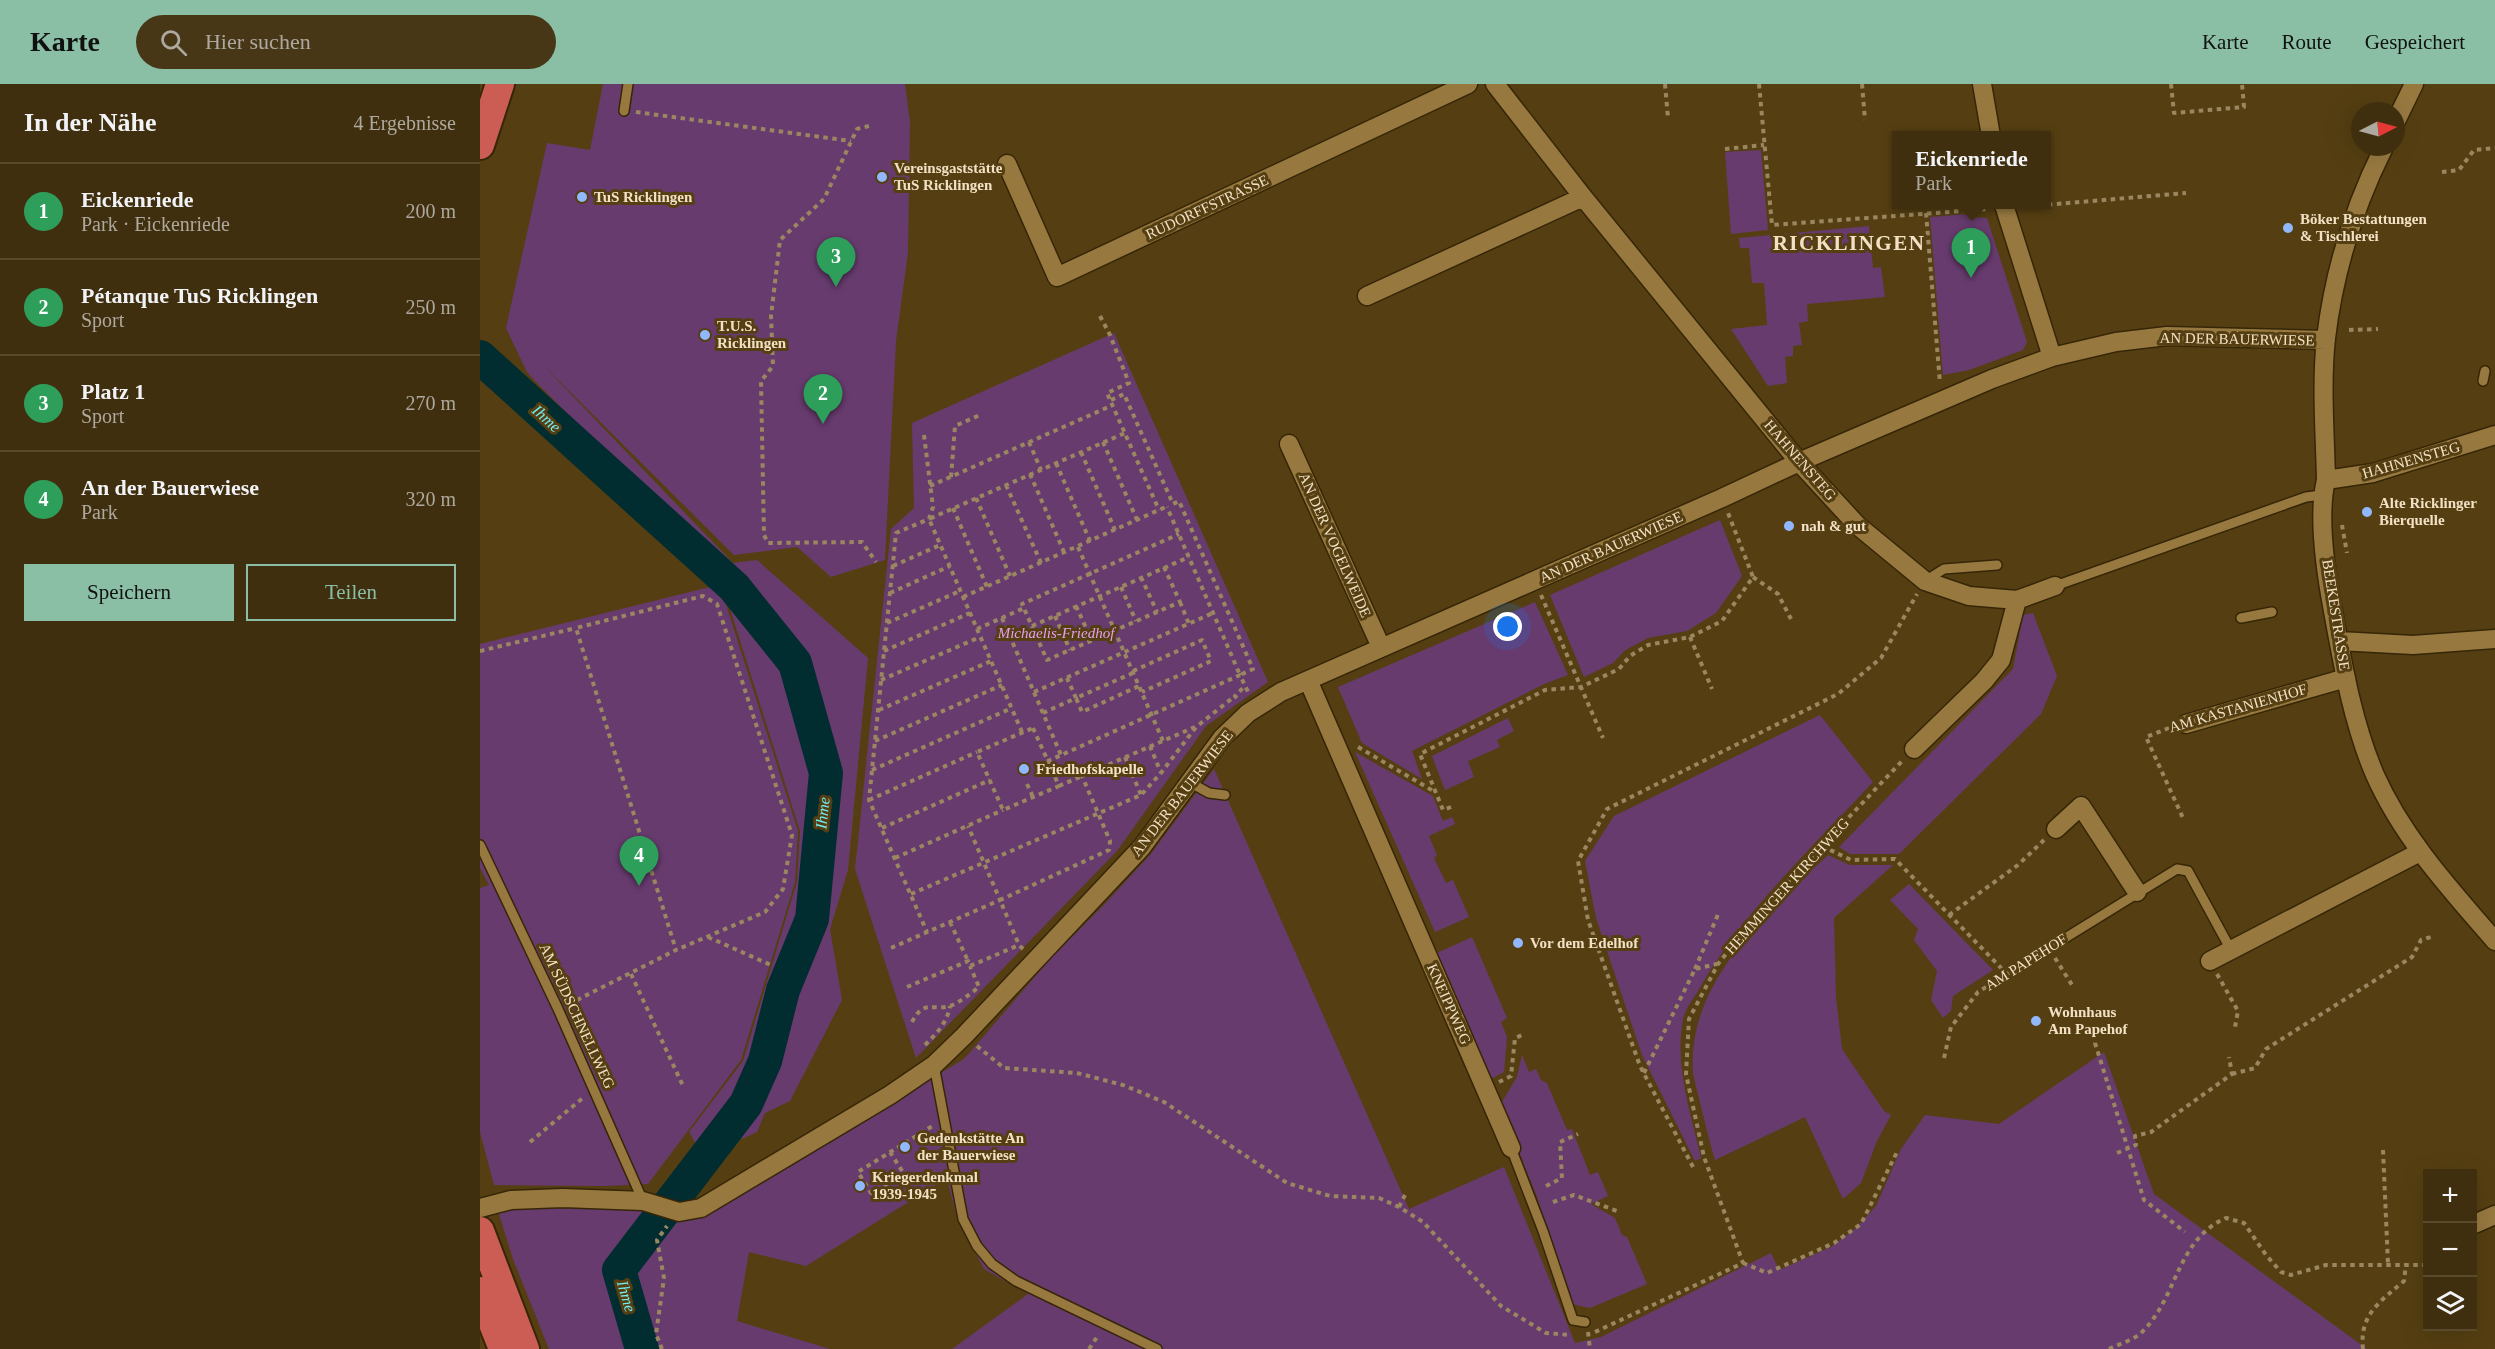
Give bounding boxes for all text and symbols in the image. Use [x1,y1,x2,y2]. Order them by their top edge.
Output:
search box [136,15,556,69]
text: Karte [30,26,100,57]
icon: search [157,26,190,59]
text: Hier suchen [205,29,311,54]
text: Karte [2202,30,2249,54]
text: Route [2282,30,2332,54]
text: Gespeichert [2365,30,2465,54]
north arrow [2351,102,2405,156]
text: In der Nähe [24,108,156,137]
text: 4 Ergebnisse [354,112,456,134]
popup [1892,131,2051,209]
text: Eickenriede [1915,146,2028,171]
place label: Vereinsgaststätte TuS Ricklingen [894,160,1003,193]
marker: Vereinsgaststätte TuS Ricklingen [875,170,889,184]
street label: RUDORFFSTRASSE [1143,172,1271,242]
text: Park [1915,172,1952,194]
text: Eickenriede [81,187,193,212]
place label: TuS Ricklingen [594,189,693,205]
marker: TuS Ricklingen [575,190,589,204]
text: 1 [39,200,49,222]
text: 200 m [405,200,456,222]
place label: Böker Bestattungen & Tischlerei [2300,211,2427,244]
text: Park · Eickenriede [81,213,230,235]
marker: Böker Bestattungen & Tischlerei [2281,221,2295,235]
pin: 1 [1952,228,1990,278]
district label: RICKLINGEN [1773,231,1925,255]
pin: 3 [816,238,856,287]
text: Pétanque TuS Ricklingen [81,283,318,308]
text: 2 [39,296,49,318]
text: 250 m [405,296,456,318]
text: Sport [81,309,124,331]
place label: T.U.S. Ricklingen [717,318,787,351]
marker: T.U.S. Ricklingen [698,328,712,342]
street label: AN DER BAUERWIESE [2159,330,2315,348]
pin: 2 [804,374,842,424]
text: Platz 1 [81,379,145,404]
text: 3 [39,392,49,414]
text: 270 m [405,392,456,414]
water label: Ihme [528,401,564,435]
text: Sport [81,405,124,427]
street label: HAHNENSTEG [1761,417,1839,503]
street label: HAHNENSTEG [2360,438,2462,482]
street label: AN DER VOGELWEIDE [1296,470,1374,620]
text: An der Bauerwiese [81,475,259,500]
text: 4 [39,488,49,510]
text: 320 m [405,488,456,510]
place label: Alte Ricklinger Bierquelle [2379,495,2477,528]
text: Park [81,501,118,523]
marker: Alte Ricklinger Bierquelle [2360,505,2374,519]
street label: AN DER BAUERWIESE [1537,508,1685,586]
place label: nah & gut [1801,518,1866,534]
marker: nah & gut [1782,519,1796,533]
street label: BEEKESTRASSE [2319,558,2353,672]
button: Speichern [24,564,234,621]
button: Teilen [246,564,456,621]
your location [1493,612,1522,641]
park label: Michaelis-Friedhof [997,625,1116,641]
street label: AM KASTANIENHOF [2167,681,2309,735]
street label: AN DER BAUERWIESE [1128,727,1236,859]
place label: Friedhofskapelle [1036,761,1144,777]
marker: Friedhofskapelle [1017,762,1031,776]
water label: Ihme [812,796,833,831]
street label: HEMMINGER KIRCHWEG [1722,815,1852,957]
pin: 4 [620,836,658,886]
street label: AM PAPEHOF [1982,931,2070,993]
place label: Vor dem Edelhof [1530,935,1639,951]
marker: Vor dem Edelhof [1511,936,1525,950]
street label: AM SÜDSCHNELLWEG [536,941,618,1091]
street label: KNEIPPWEG [1424,961,1474,1047]
place label: Wohnhaus Am Papehof [2048,1004,2129,1037]
marker: Wohnhaus Am Papehof [2029,1014,2043,1028]
place label: Gedenkstätte An der Bauerwiese [917,1130,1025,1163]
marker: Gedenkstätte An der Bauerwiese [898,1140,912,1154]
place label: Kriegerdenkmal 1939-1945 [872,1169,978,1202]
map controls [2423,1169,2477,1331]
button: + [2423,1169,2477,1223]
marker: Kriegerdenkmal 1939-1945 [853,1179,867,1193]
button: − [2423,1223,2477,1277]
water label: Ihme [614,1277,639,1314]
button: layers [2423,1277,2477,1331]

